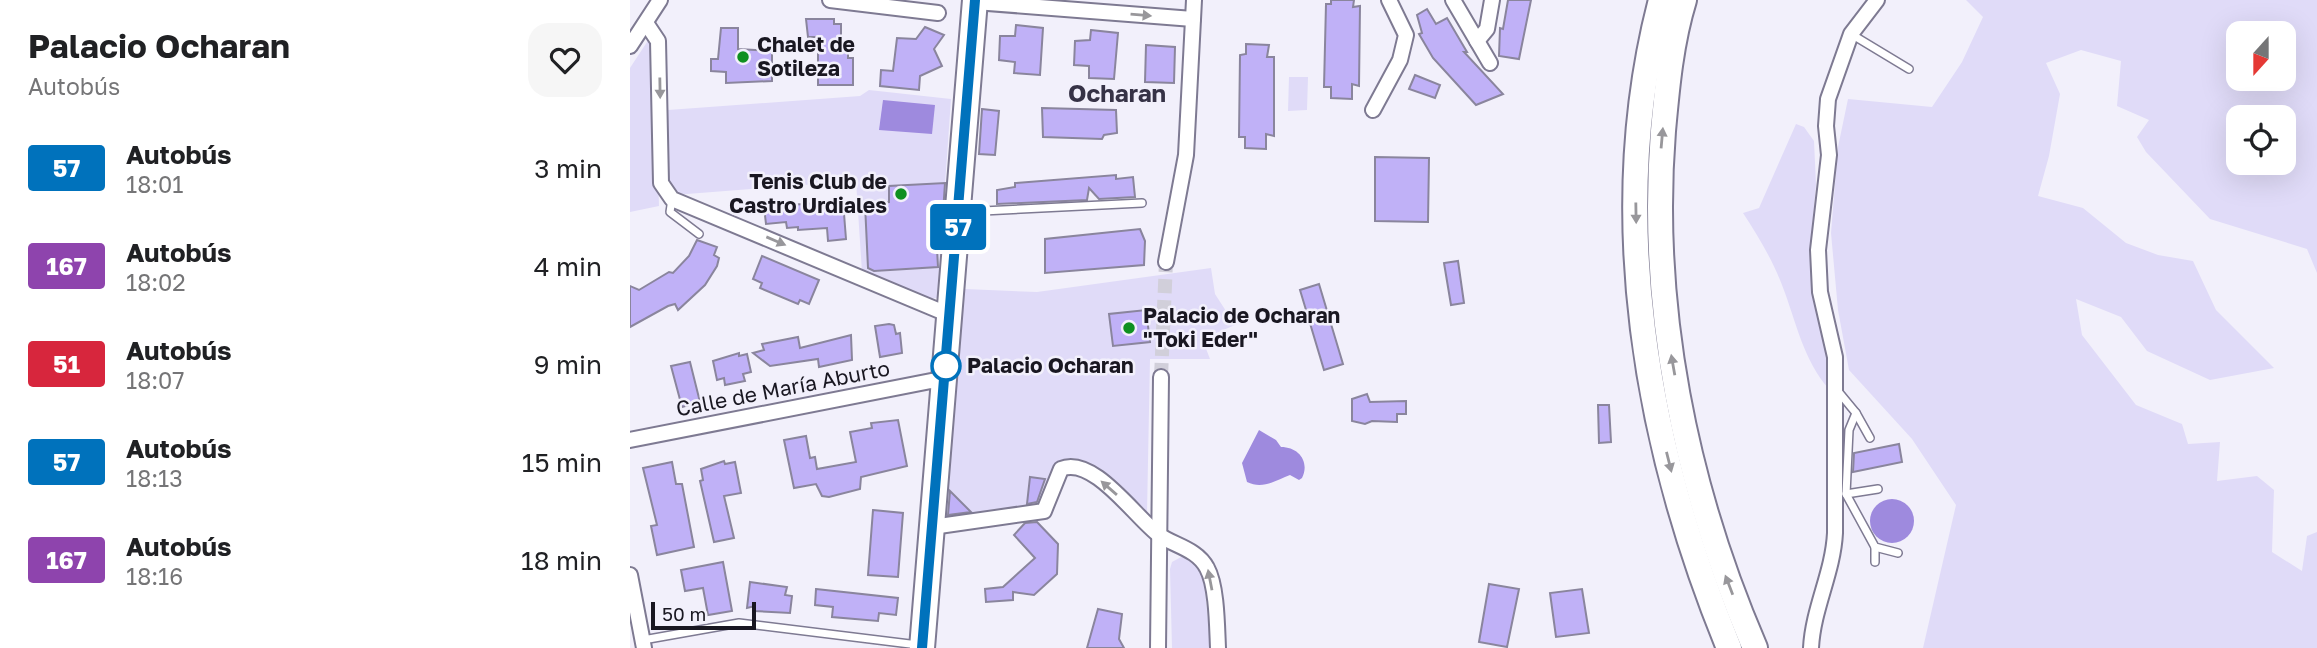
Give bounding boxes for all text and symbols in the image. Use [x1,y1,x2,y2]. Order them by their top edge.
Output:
one-way arrow [1130,10,1152,21]
north arrow [2226,21,2296,91]
map controls [2226,21,2296,175]
button: heart [528,23,602,97]
text: Palacio Ocharan [28,26,290,65]
place label: Chalet de Sotileza [757,31,855,81]
marker: Chalet de Sotileza [735,49,751,65]
text: Autobús [28,72,120,100]
one-way arrow [654,77,665,99]
district label: Ocharan [1068,78,1166,107]
button: locate [2226,105,2296,175]
one-way arrow [1657,127,1668,149]
text: Autobús [126,139,232,170]
text: 57 [53,153,80,182]
text: 3 min [534,153,602,184]
place label: Tenis Club de Castro Urdiales [729,168,887,218]
text: 18:01 [126,170,184,198]
marker: Tenis Club de Castro Urdiales [893,186,909,202]
one-way arrow [1630,202,1642,224]
line badge: 57 [926,204,990,250]
text: 57 [944,212,972,241]
one-way arrow [766,236,787,247]
text: Autobús [126,237,232,268]
text: 167 [46,251,87,280]
text: 4 min [534,251,602,282]
text: 18:02 [126,268,186,296]
place label: Palacio de Ocharan "Toki Eder" [1143,302,1340,352]
marker: Palacio de Ocharan "Toki Eder" [1121,320,1137,336]
text: Autobús [126,335,232,366]
text: 51 [53,349,80,378]
text: 9 min [534,349,602,380]
marker: Palacio Ocharan [931,351,961,381]
place label: Palacio Ocharan [967,352,1134,378]
one-way arrow [1667,354,1678,376]
street label: Calle de María Aburto [674,355,892,422]
text: 18:07 [126,366,185,394]
text: Autobús [126,433,232,464]
text: 57 [53,447,80,476]
text: 15 min [522,447,602,478]
one-way arrow [1664,451,1675,473]
text: 18:13 [126,464,183,492]
one-way arrow [1100,480,1118,496]
text: Autobús [126,531,232,562]
text: 167 [46,545,87,574]
text: 18 min [521,545,602,576]
text: 18:16 [126,562,183,590]
one-way arrow [1204,569,1215,591]
one-way arrow [1724,574,1735,595]
scale bar [651,599,756,631]
text: 50 m [662,602,706,625]

